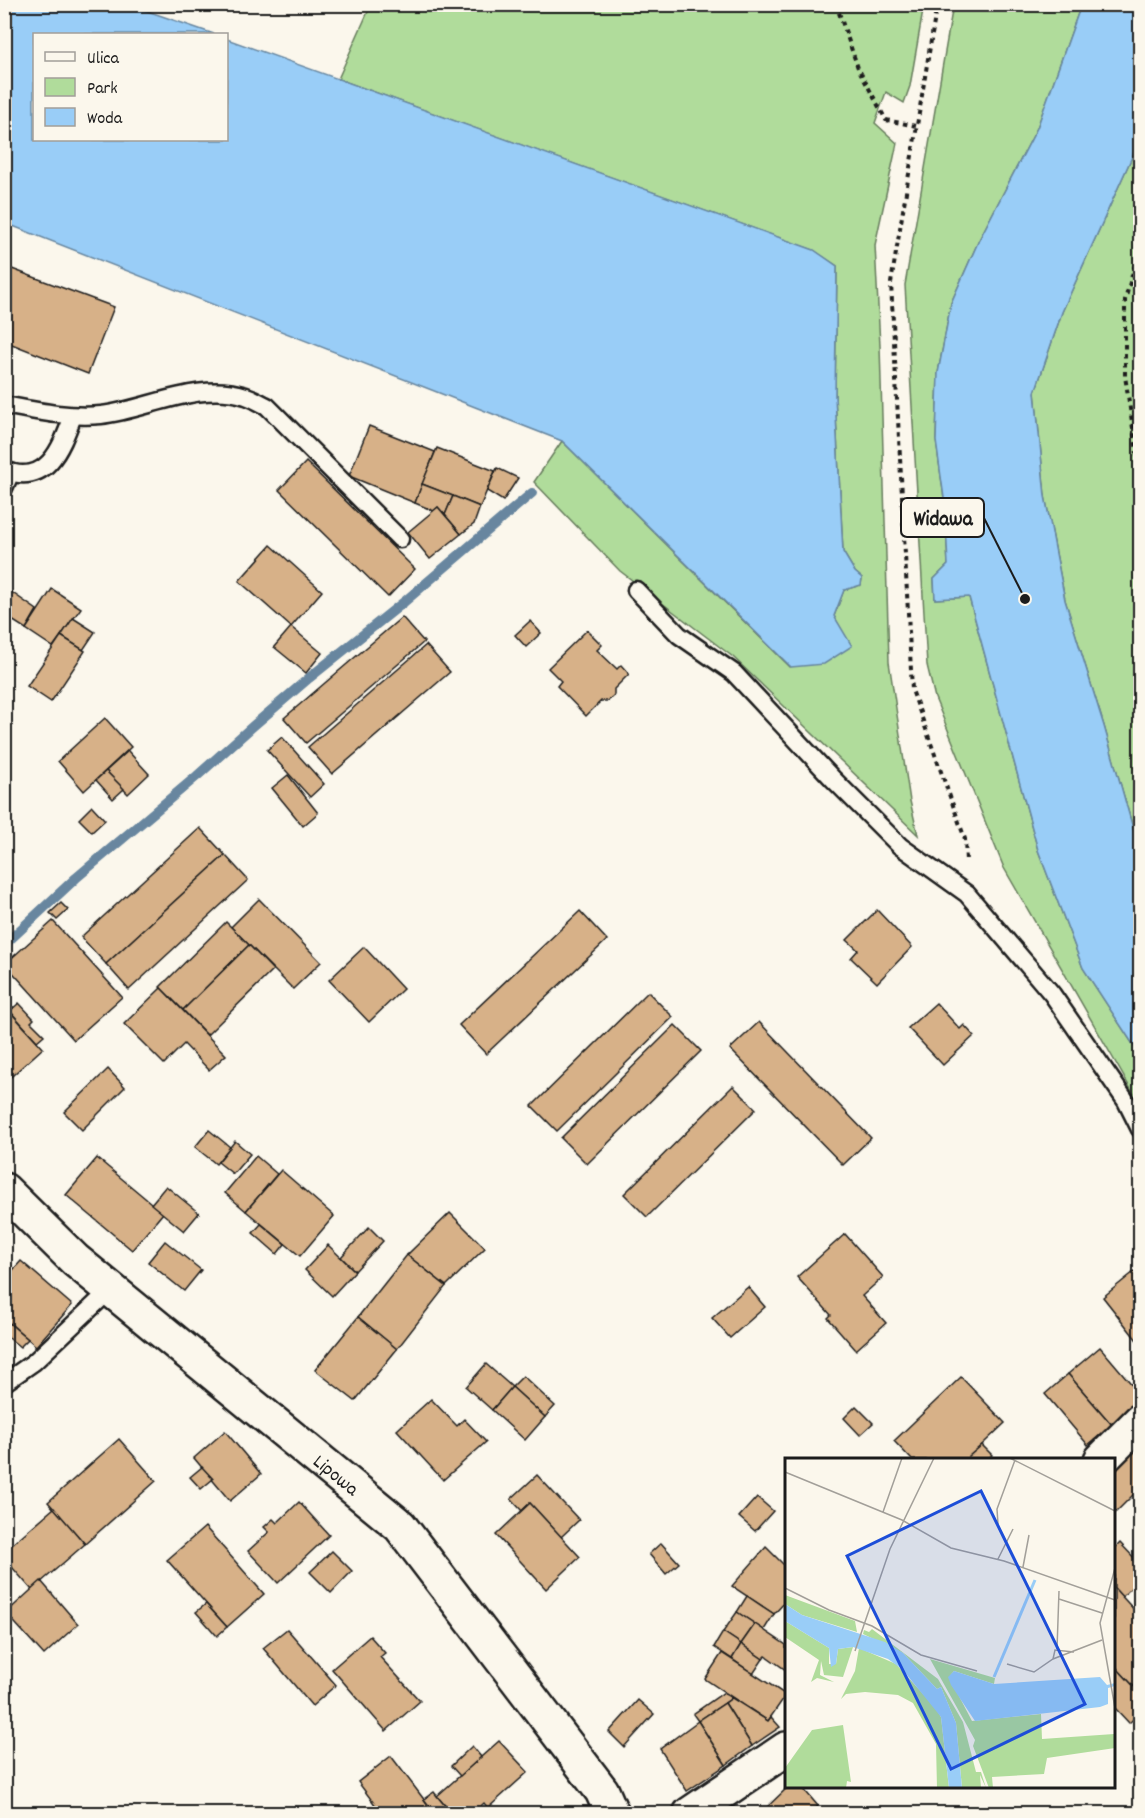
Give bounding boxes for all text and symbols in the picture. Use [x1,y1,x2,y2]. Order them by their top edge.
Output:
legend [33,33,228,141]
text: Ulica [87,47,119,72]
text: Park [87,77,118,102]
text: Woda [87,107,123,132]
callout: Widawa [901,498,984,537]
text: Widawa [914,506,974,536]
street label: Lipowa [306,1449,364,1504]
inset map [785,1458,1115,1788]

